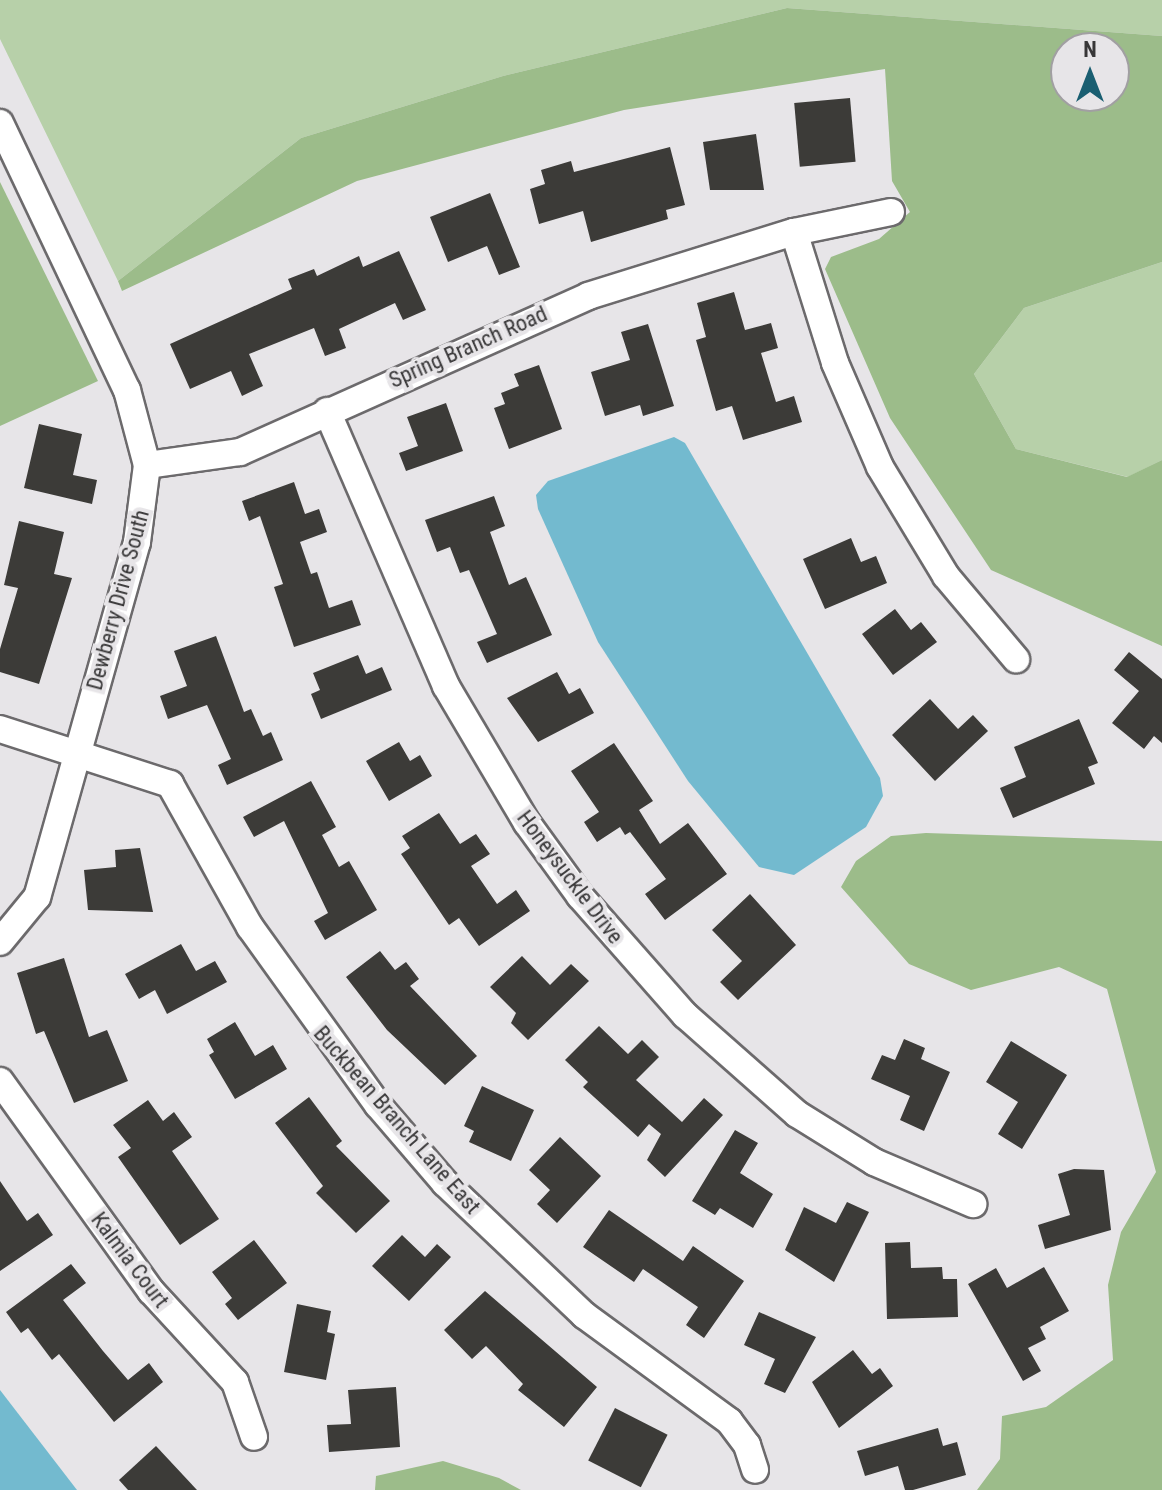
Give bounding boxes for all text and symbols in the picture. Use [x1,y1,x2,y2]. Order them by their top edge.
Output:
north arrow [1050,32,1130,112]
text: N [1083,37,1097,62]
street label: Spring Branch Road [385,300,551,394]
street label: Dewberry Drive South [81,507,155,693]
street label: Honeysuckle Drive [511,805,629,949]
street label: Buckbean Branch Lane East [308,1021,486,1219]
street label: Kalmia Court [86,1207,174,1313]

